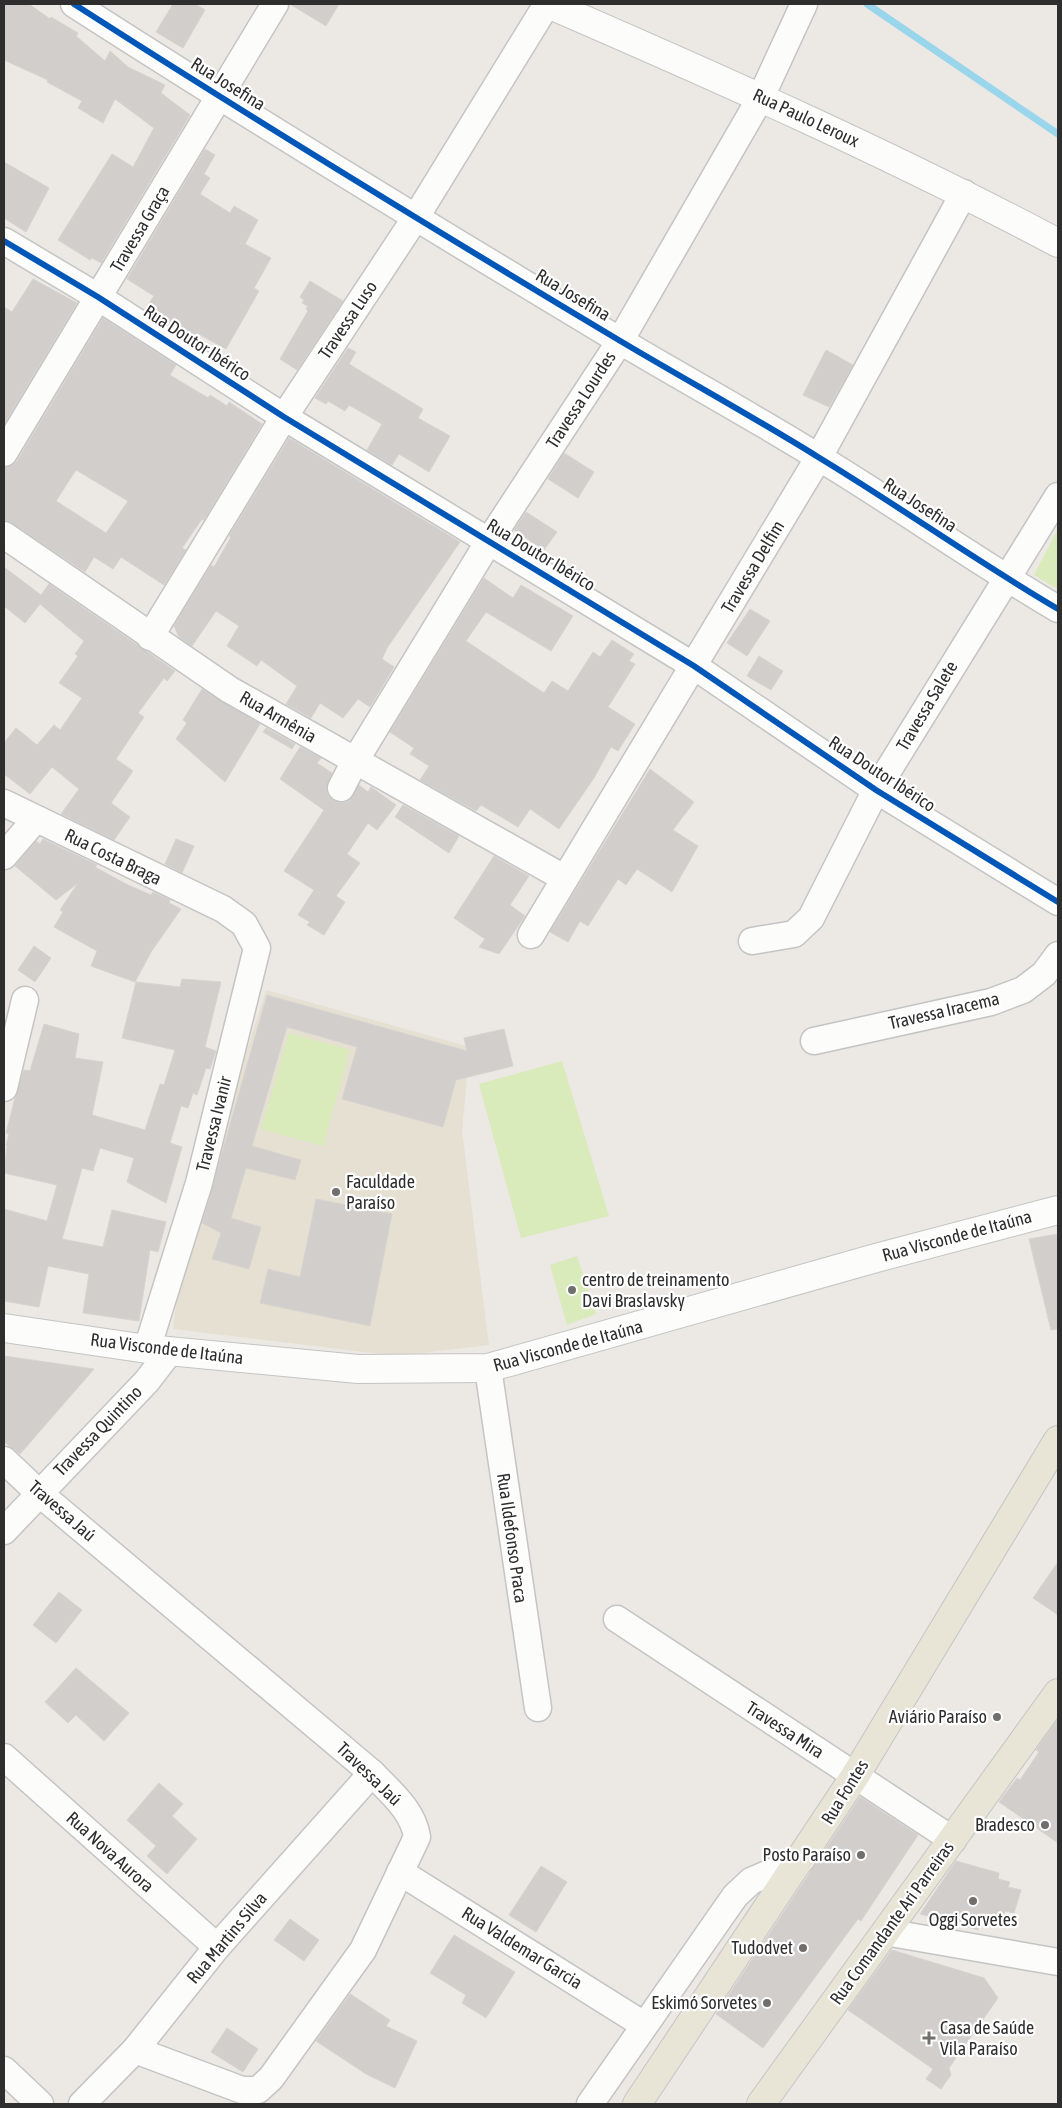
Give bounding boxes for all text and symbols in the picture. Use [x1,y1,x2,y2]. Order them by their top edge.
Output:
street label: Rua Josefina [187,53,269,115]
street label: Rua Paulo Leroux [750,84,863,151]
street label: Travessa Graça [106,182,174,276]
street label: Rua Josefina [532,264,614,325]
street label: Travessa Luso [314,277,381,363]
street label: Rua Doutor Ibérico [140,300,255,385]
street label: Travessa Lourdes [541,347,620,452]
street label: Rua Josefina [880,473,961,536]
street label: Rua Doutor Ibérico [483,514,599,595]
street label: Travessa Delfim [717,517,788,617]
street label: Travessa Salete [892,657,962,754]
street label: Rua Armênia [236,686,320,747]
street label: Rua Doutor Ibérico [825,731,940,816]
street label: Rua Costa Braga [61,824,165,889]
street label: Travessa Iracema [886,988,1001,1033]
street label: Travessa Ivanir [192,1073,236,1174]
place label: Faculdade Paraíso [346,1171,415,1213]
marker: Faculdade Paraíso [330,1186,342,1198]
street label: Rua Visconde de Itaúna [880,1205,1034,1266]
place label: centro de treinamento Davi Braslavsky [582,1269,729,1311]
marker: centro de treinamento Davi Braslavsky [566,1284,578,1296]
street label: Rua Visconde de Itaúna [491,1315,645,1376]
street label: Rua Visconde de Itaúna [89,1329,245,1368]
street label: Travessa Quintino [49,1381,146,1480]
street label: Rua Ildefonso Praca [493,1472,532,1604]
street label: Travessa Jaú [25,1476,100,1545]
street label: Travessa Mira [742,1697,828,1763]
place label: Aviário Paraíso [889,1706,987,1727]
marker: Aviário Paraíso [991,1711,1003,1723]
street label: Travessa Jaú [333,1738,406,1810]
street label: Rua Fontes [817,1756,873,1828]
street label: Rua Nova Aurora [62,1807,158,1896]
place label: Bradesco [975,1814,1035,1835]
marker: Bradesco [1039,1819,1051,1831]
street label: Rua Comandante Ari Parreiras [825,1837,958,2008]
place label: Posto Paraíso [763,1844,851,1865]
marker: Posto Paraíso [855,1849,867,1861]
street label: Rua Martins Silva [182,1888,271,1988]
marker: Oggi Sorvetes [967,1895,979,1907]
street label: Rua Valdemar Garcia [458,1902,586,1993]
place label: Oggi Sorvetes [929,1909,1017,1930]
place label: Tudodvet [731,1937,793,1958]
marker: Tudodvet [797,1942,809,1954]
place label: Eskimó Sorvetes [651,1992,757,2013]
marker: Eskimó Sorvetes [761,1997,773,2009]
place label: Casa de Saúde Vila Paraíso [940,2017,1034,2059]
marker: Casa de Saúde Vila Paraíso [922,2031,936,2045]

